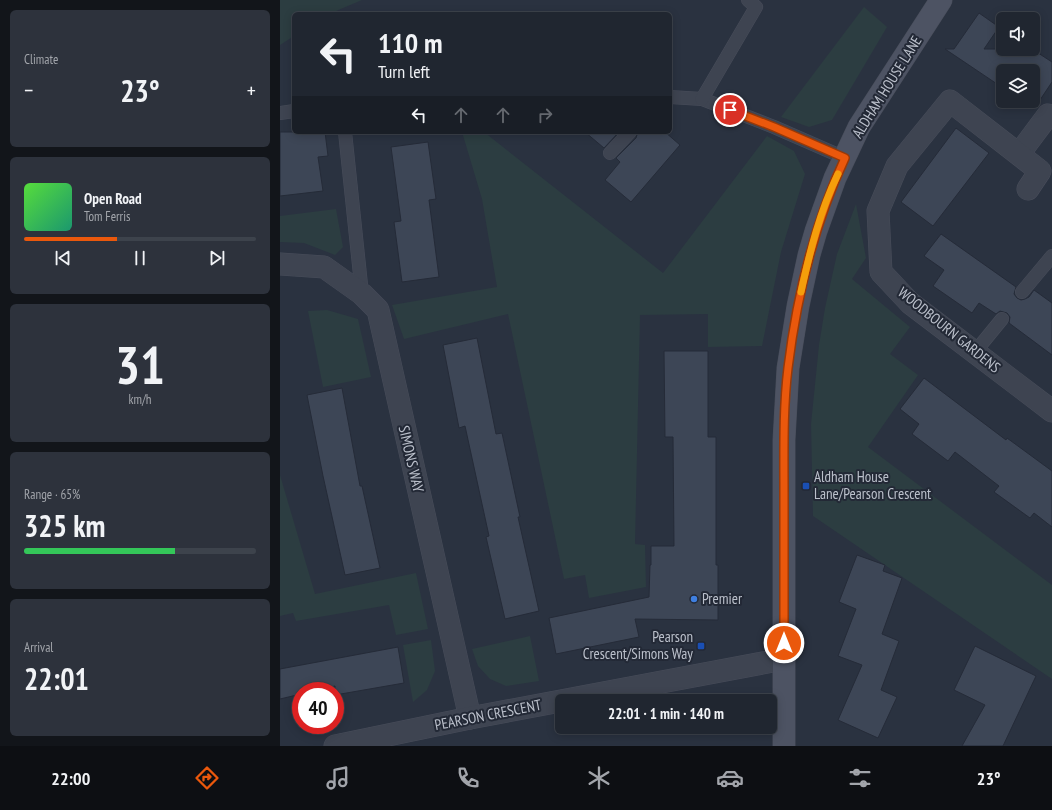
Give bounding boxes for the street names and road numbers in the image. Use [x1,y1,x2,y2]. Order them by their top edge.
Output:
street label: ALDHAM HOUSE LANE [847,32,926,141]
street label: WOODBOURN GARDENS [894,283,1004,377]
street label: SIMONS WAY [395,424,428,494]
street label: PEARSON CRESCENT [433,695,543,734]

